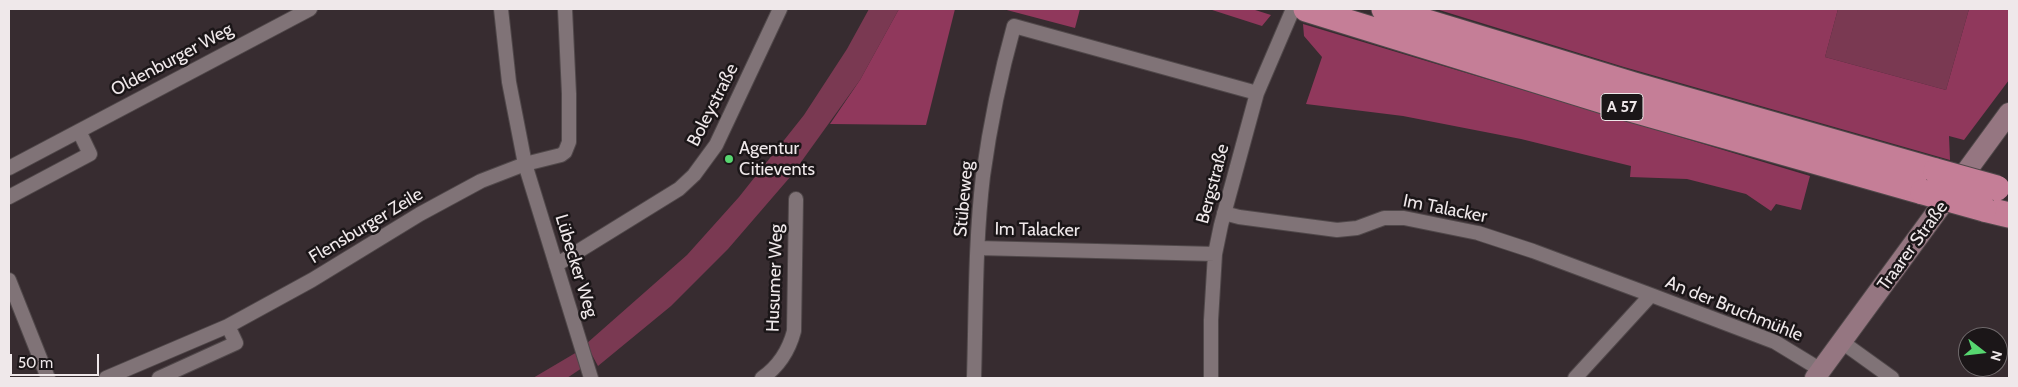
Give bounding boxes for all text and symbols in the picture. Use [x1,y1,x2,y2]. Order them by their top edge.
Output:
street label: Oldenburger Weg [108,19,236,101]
street label: Boleystraße [683,60,743,150]
road number: A 57 [1601,94,1643,120]
place label: Agentur Citievents [739,138,815,180]
street label: Bergstraße [1192,142,1234,226]
marker: Agentur Citievents [723,153,735,165]
street label: Stübeweg [950,160,978,238]
street label: Flensburger Zeile [305,184,427,268]
street label: Im Talacker [1401,190,1489,228]
street label: Traarer Straße [1873,197,1953,295]
street label: Lübecker Weg [550,212,602,320]
street label: Im Talacker [994,218,1080,242]
street label: Husumer Weg [762,224,788,332]
street label: An der Bruchmühle [1662,272,1806,346]
north arrow [1958,327,2008,377]
scale bar [12,344,101,376]
text: N [1986,349,2006,363]
text: 50 m [18,354,53,372]

